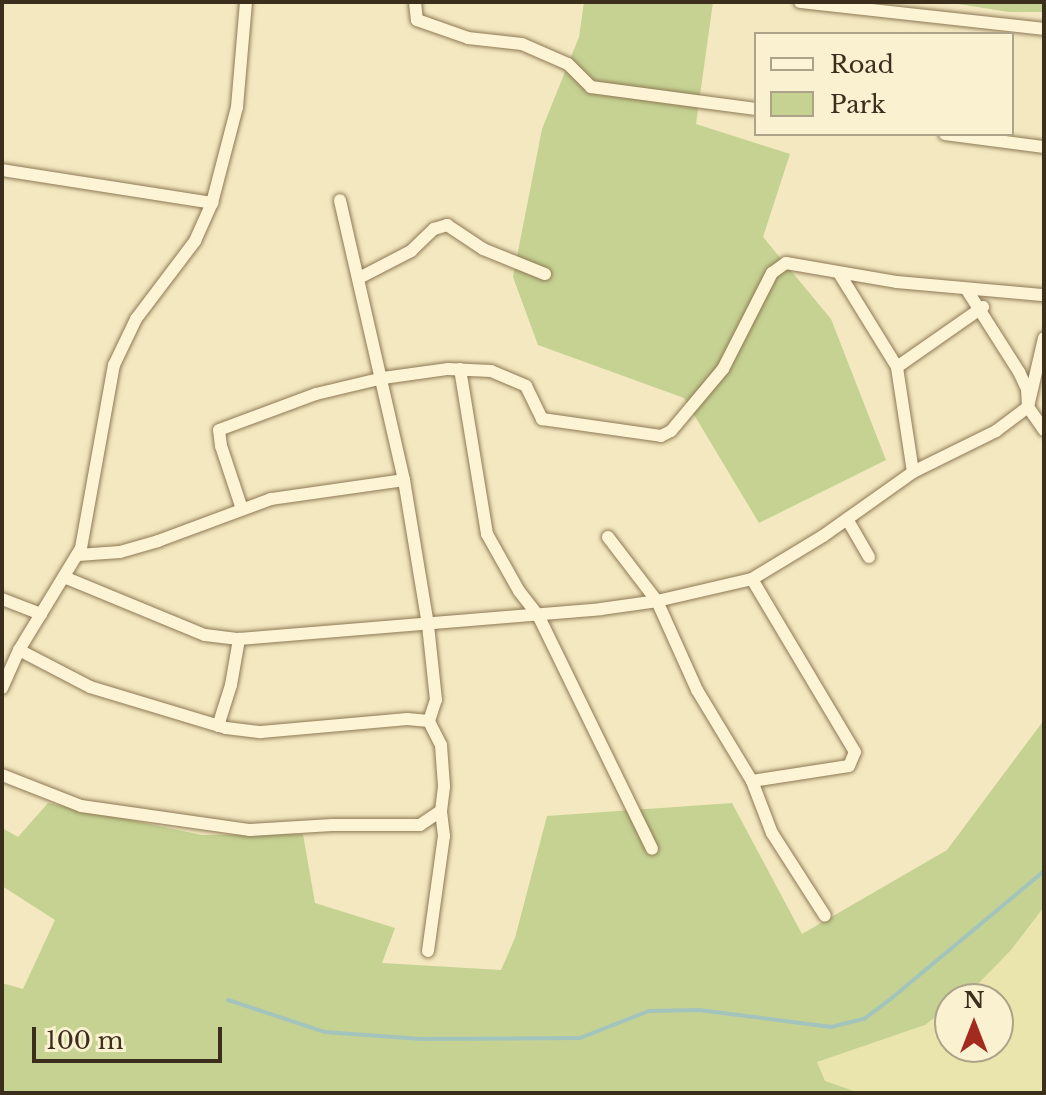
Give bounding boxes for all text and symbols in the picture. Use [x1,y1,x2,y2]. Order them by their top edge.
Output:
legend [754,32,1014,136]
text: Road [830,50,894,79]
text: Park [830,90,886,119]
north arrow [934,983,1014,1063]
text: N [964,987,984,1014]
scale bar [36,1011,226,1061]
text: 100 m [46,1026,124,1055]

